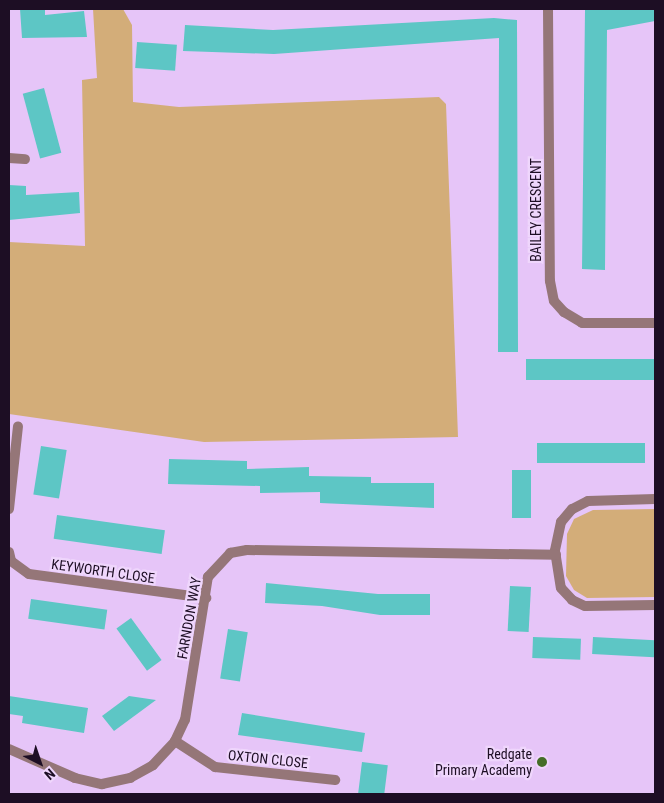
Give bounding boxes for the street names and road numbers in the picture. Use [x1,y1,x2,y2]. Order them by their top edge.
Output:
street label: BAILEY CRESCENT [528,158,544,262]
street label: KEYWORTH CLOSE [50,555,156,587]
street label: FARNDON WAY [174,576,204,660]
street label: OXTON CLOSE [227,746,309,772]

